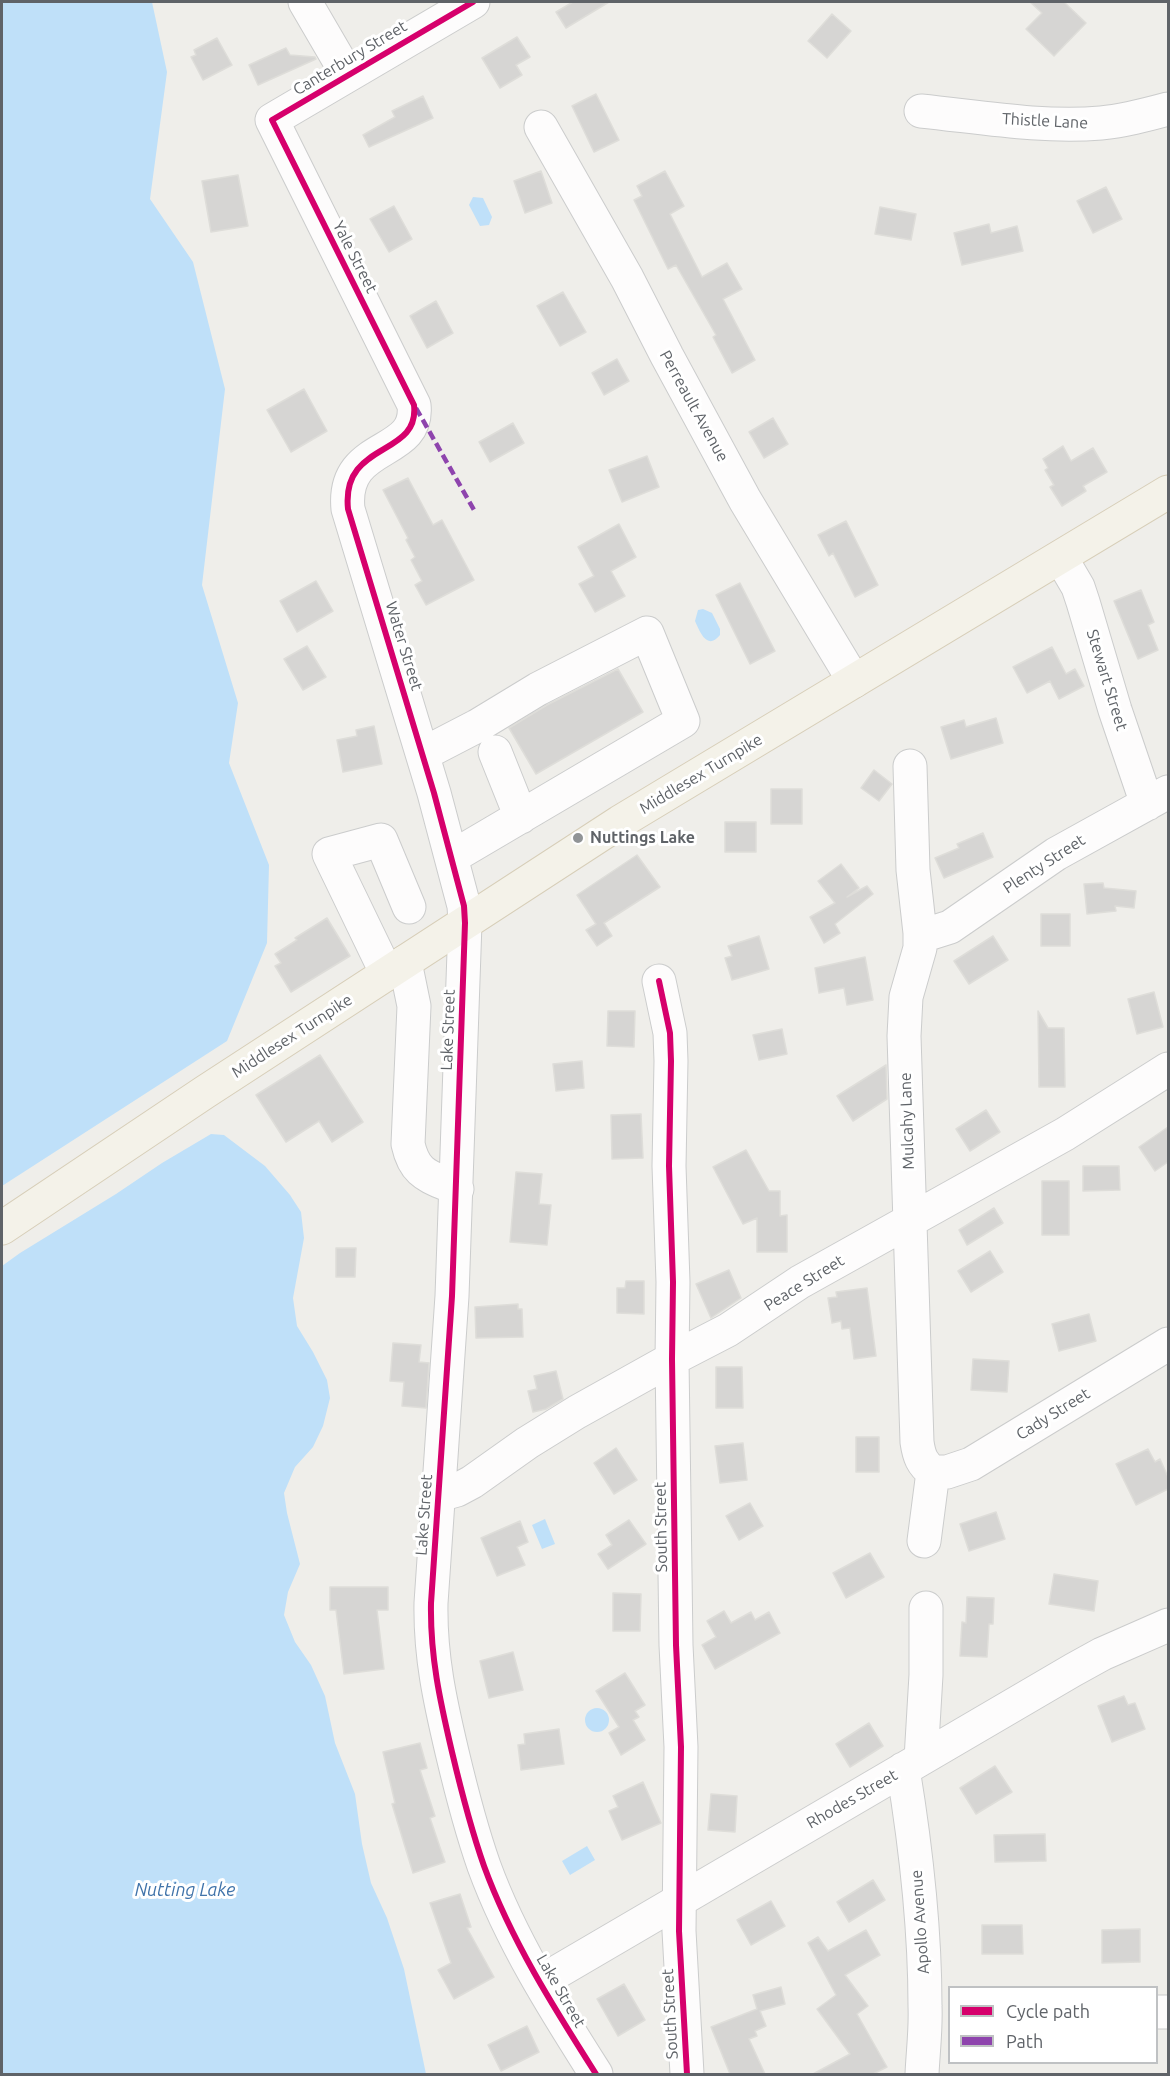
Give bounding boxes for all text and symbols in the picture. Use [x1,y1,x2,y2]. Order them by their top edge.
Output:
street label: Canterbury Street [290,16,410,100]
street label: Thistle Lane [1001,109,1089,133]
street label: Yale Street [329,218,381,296]
street label: Perreault Avenue [655,347,733,465]
street label: Water Street [381,599,427,693]
street label: Stewart Street [1083,627,1131,733]
street label: Middlesex Turnpike [636,730,766,818]
place label: Nuttings Lake [590,828,695,848]
street label: Plenty Street [999,830,1089,898]
marker: Nuttings Lake [571,831,585,845]
street label: Lake Street [437,989,459,1071]
street label: Middlesex Turnpike [228,990,356,1082]
street label: Mulcahy Lane [896,1072,918,1170]
street label: Peace Street [760,1251,848,1315]
street label: Cady Street [1013,1384,1093,1444]
street label: Lake Street [412,1474,436,1556]
street label: South Street [651,1482,671,1572]
street label: Rhodes Street [803,1765,901,1833]
street label: Apollo Avenue [907,1869,933,1975]
water label: Nutting Lake [135,1879,235,1901]
street label: Lake Street [532,1951,590,2031]
street label: South Street [658,1968,682,2060]
legend [948,1986,1158,2064]
text: Cycle path [1006,2001,1090,2021]
text: Path [1006,2031,1043,2051]

